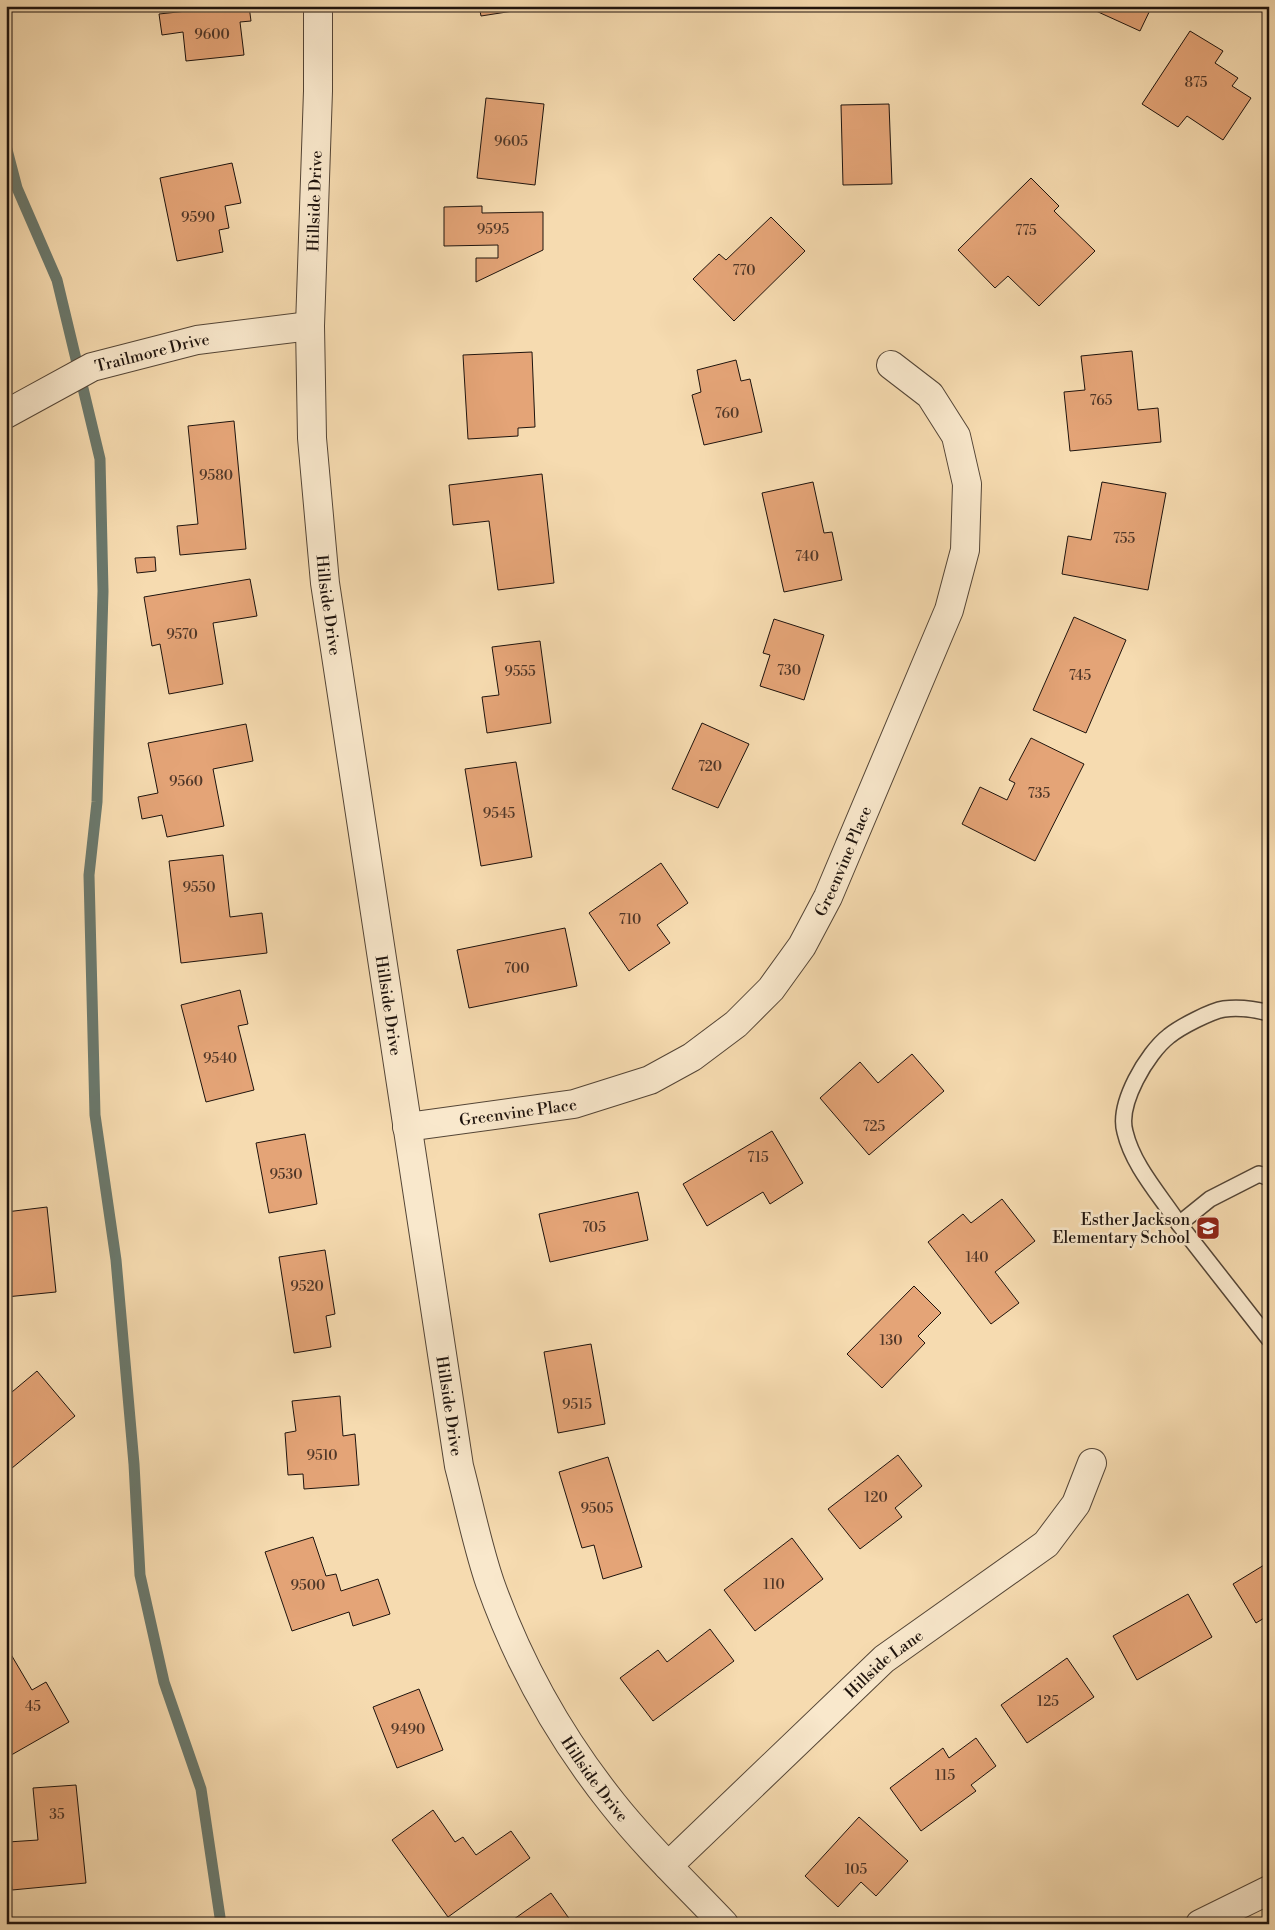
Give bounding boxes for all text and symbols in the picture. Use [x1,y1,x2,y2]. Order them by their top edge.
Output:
house number: 9600 [194,26,230,44]
house number: 875 [1185,74,1208,92]
house number: 9605 [494,133,528,151]
street label: Hillside Drive [303,150,327,252]
house number: 9590 [181,209,215,227]
house number: 9595 [477,221,509,239]
house number: 775 [1015,222,1037,240]
house number: 770 [732,262,756,280]
street label: Trailmore Drive [93,330,211,377]
house number: 765 [1090,392,1113,410]
house number: 760 [715,405,739,423]
house number: 9580 [199,467,233,485]
house number: 755 [1113,530,1135,548]
house number: 740 [795,548,819,566]
street label: Hillside Drive [312,554,345,657]
house number: 9570 [166,626,198,644]
house number: 730 [777,662,801,680]
house number: 9555 [504,663,536,681]
house number: 745 [1069,667,1091,685]
house number: 720 [698,758,722,776]
house number: 9560 [169,773,203,791]
house number: 735 [1028,785,1050,803]
street label: Greenvine Place [811,803,876,920]
house number: 9545 [483,805,516,823]
house number: 9550 [182,879,216,897]
house number: 710 [619,911,641,929]
street label: Hillside Drive [371,954,406,1057]
house number: 700 [504,960,530,978]
house number: 9540 [203,1050,237,1068]
street label: Greenvine Place [458,1095,578,1131]
house number: 725 [863,1118,886,1136]
house number: 715 [747,1149,769,1167]
house number: 9530 [269,1166,303,1184]
place label: Esther Jackson Elementary School [1053,1210,1190,1248]
school or university icon: Esther Jackson Elementary School [1195,1215,1221,1241]
house number: 705 [582,1219,606,1237]
house number: 140 [965,1249,989,1267]
house number: 9520 [290,1278,324,1296]
house number: 130 [879,1332,903,1350]
street label: Hillside Drive [431,1354,466,1457]
house number: 9515 [562,1396,592,1414]
house number: 9510 [306,1447,338,1465]
house number: 120 [864,1489,888,1507]
house number: 9505 [580,1500,614,1518]
house number: 110 [763,1576,785,1594]
house number: 9500 [291,1577,325,1595]
street label: Hillside Lane [841,1626,927,1703]
house number: 125 [1037,1693,1059,1711]
house number: 45 [25,1698,41,1716]
house number: 9490 [391,1721,425,1739]
street label: Hillside Drive [556,1733,632,1826]
house number: 115 [935,1767,955,1785]
house number: 35 [49,1806,65,1824]
house number: 105 [845,1861,868,1879]

